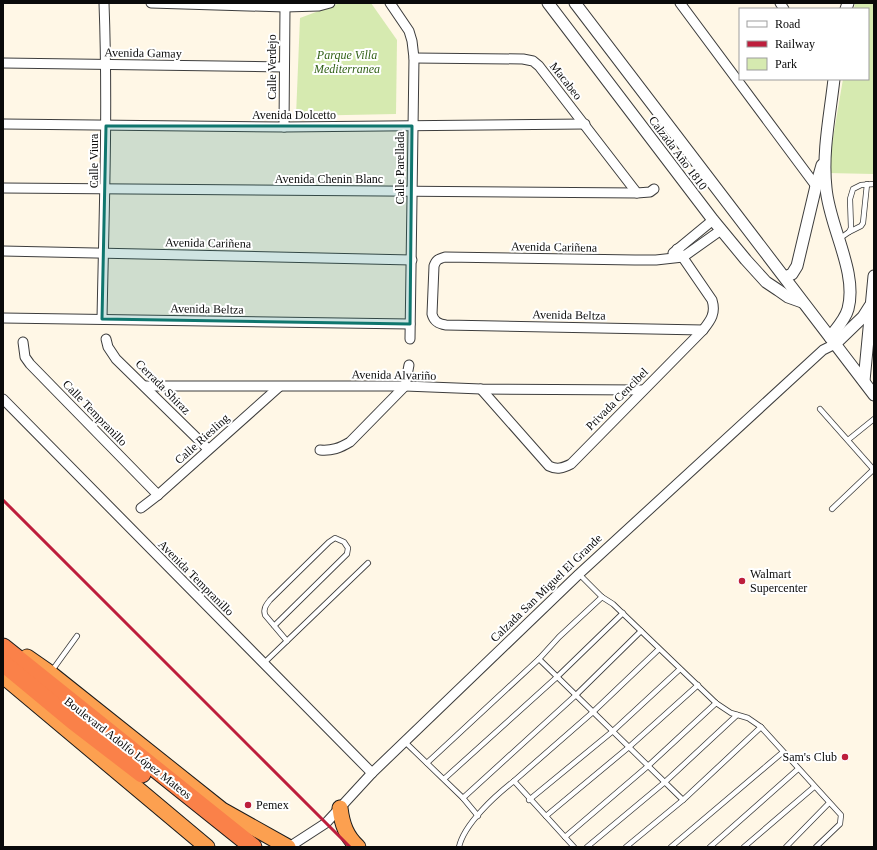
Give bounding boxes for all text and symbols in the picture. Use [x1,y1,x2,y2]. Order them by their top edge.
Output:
legend [739,8,869,80]
text: Road [775,17,800,31]
street label: Calle Verdejo [265,34,279,100]
text: Railway [775,37,815,51]
street label: Avenida Gamay [104,45,182,61]
park label: Parque Villa Mediterranea [313,48,380,76]
text: Park [775,57,797,71]
street label: Macabeo [547,59,585,103]
street label: Avenida Dolcetto [252,108,336,122]
street label: Calzada Año 1810 [646,113,710,193]
street label: Calle Parellada [393,131,407,204]
street label: Calle Viura [87,133,101,188]
street label: Avenida Chenin Blanc [275,172,383,186]
street label: Avenida Cariñena [165,235,252,251]
street label: Avenida Cariñena [511,239,598,255]
street label: Avenida Beltza [170,301,244,317]
street label: Avenida Beltza [532,307,606,323]
street label: Cerrada Shiraz [133,357,193,417]
street label: Privada Cencibel [583,364,652,433]
street label: Avenida Alvariño [352,367,436,383]
street label: Calle Tempranillo [60,377,130,449]
street label: Calle Riesling [172,411,232,467]
street label: Calzada San Miguel El Grande [487,531,605,645]
street label: Avenida Tempranillo [155,537,237,619]
place label: Walmart Supercenter [750,567,807,595]
marker: Walmart Supercenter [737,576,747,586]
street label: Boulevard Adolfo López Mateos [62,694,195,802]
place label: Sam's Club [782,750,837,764]
marker: Sam's Club [840,752,850,762]
place label: Pemex [256,798,289,812]
marker: Pemex [243,800,253,810]

